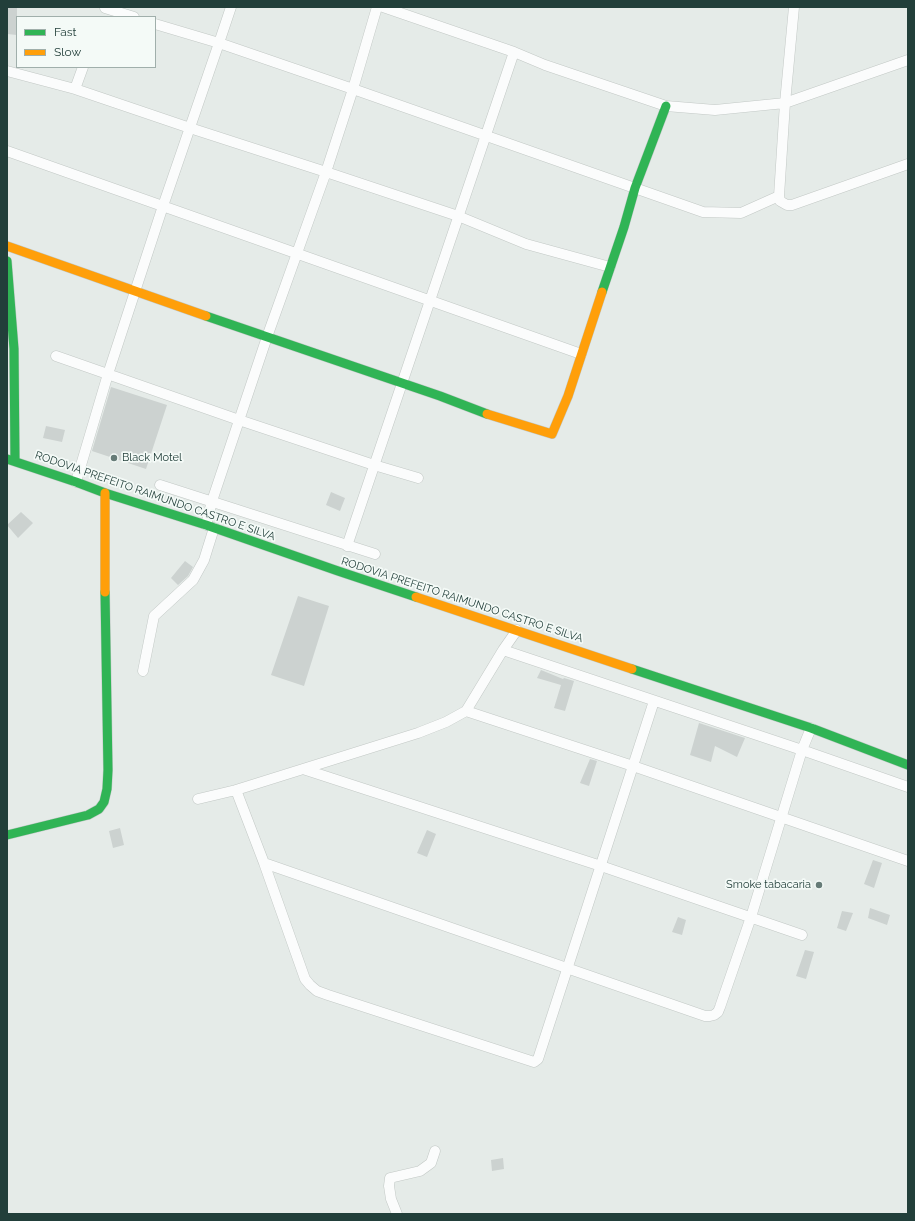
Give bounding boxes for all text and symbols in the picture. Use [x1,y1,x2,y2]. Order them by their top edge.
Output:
legend [16,16,156,68]
text: Fast [54,25,77,39]
text: Slow [54,45,81,59]
street label: RODOVIA PREFEITO RAIMUNDO CASTRO E SILVA [33,449,277,543]
place label: Black Motel [122,451,182,465]
marker: Black Motel [109,453,119,463]
street label: RODOVIA PREFEITO RAIMUNDO CASTRO E SILVA [339,555,585,645]
place label: Smoke tabacaria [726,878,811,892]
marker: Smoke tabacaria [814,880,824,890]

